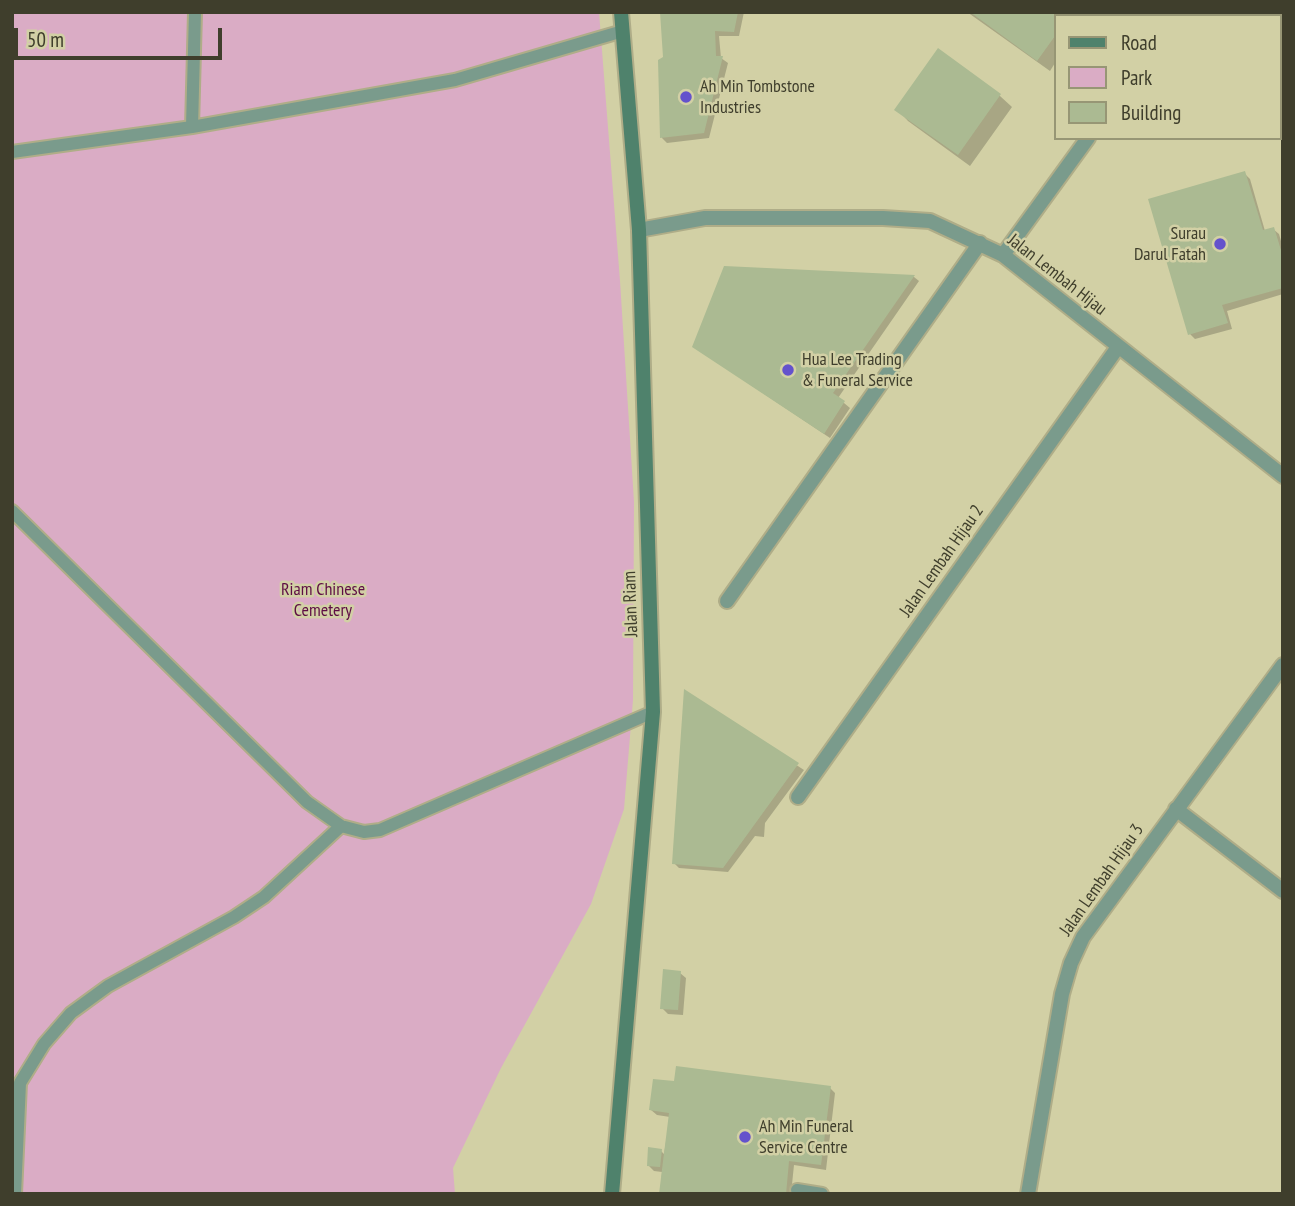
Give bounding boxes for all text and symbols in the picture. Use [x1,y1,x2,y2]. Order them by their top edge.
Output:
scale bar [18,14,226,58]
legend [1054,14,1281,140]
text: 50 m [27,26,64,53]
text: Road [1121,29,1157,56]
text: Park [1121,64,1152,91]
place label: Ah Min Tombstone Industries [700,76,815,119]
marker: Ah Min Tombstone Industries [678,89,694,105]
text: Building [1121,99,1181,126]
place label: Surau Darul Fatah [1134,223,1206,266]
street label: Jalan Lembah Hijau [1003,230,1111,320]
marker: Surau Darul Fatah [1212,236,1228,252]
place label: Hua Lee Trading & Funeral Service [802,349,913,392]
marker: Hua Lee Trading & Funeral Service [780,362,796,378]
street label: Jalan Lembah Hijau 2 [895,501,989,621]
street label: Jalan Riam [619,571,643,637]
park label: Riam Chinese Cemetery [281,579,365,622]
street label: Jalan Lembah Hijau 3 [1055,820,1149,940]
place label: Ah Min Funeral Service Centre [759,1116,853,1158]
marker: Ah Min Funeral Service Centre [737,1129,753,1145]

